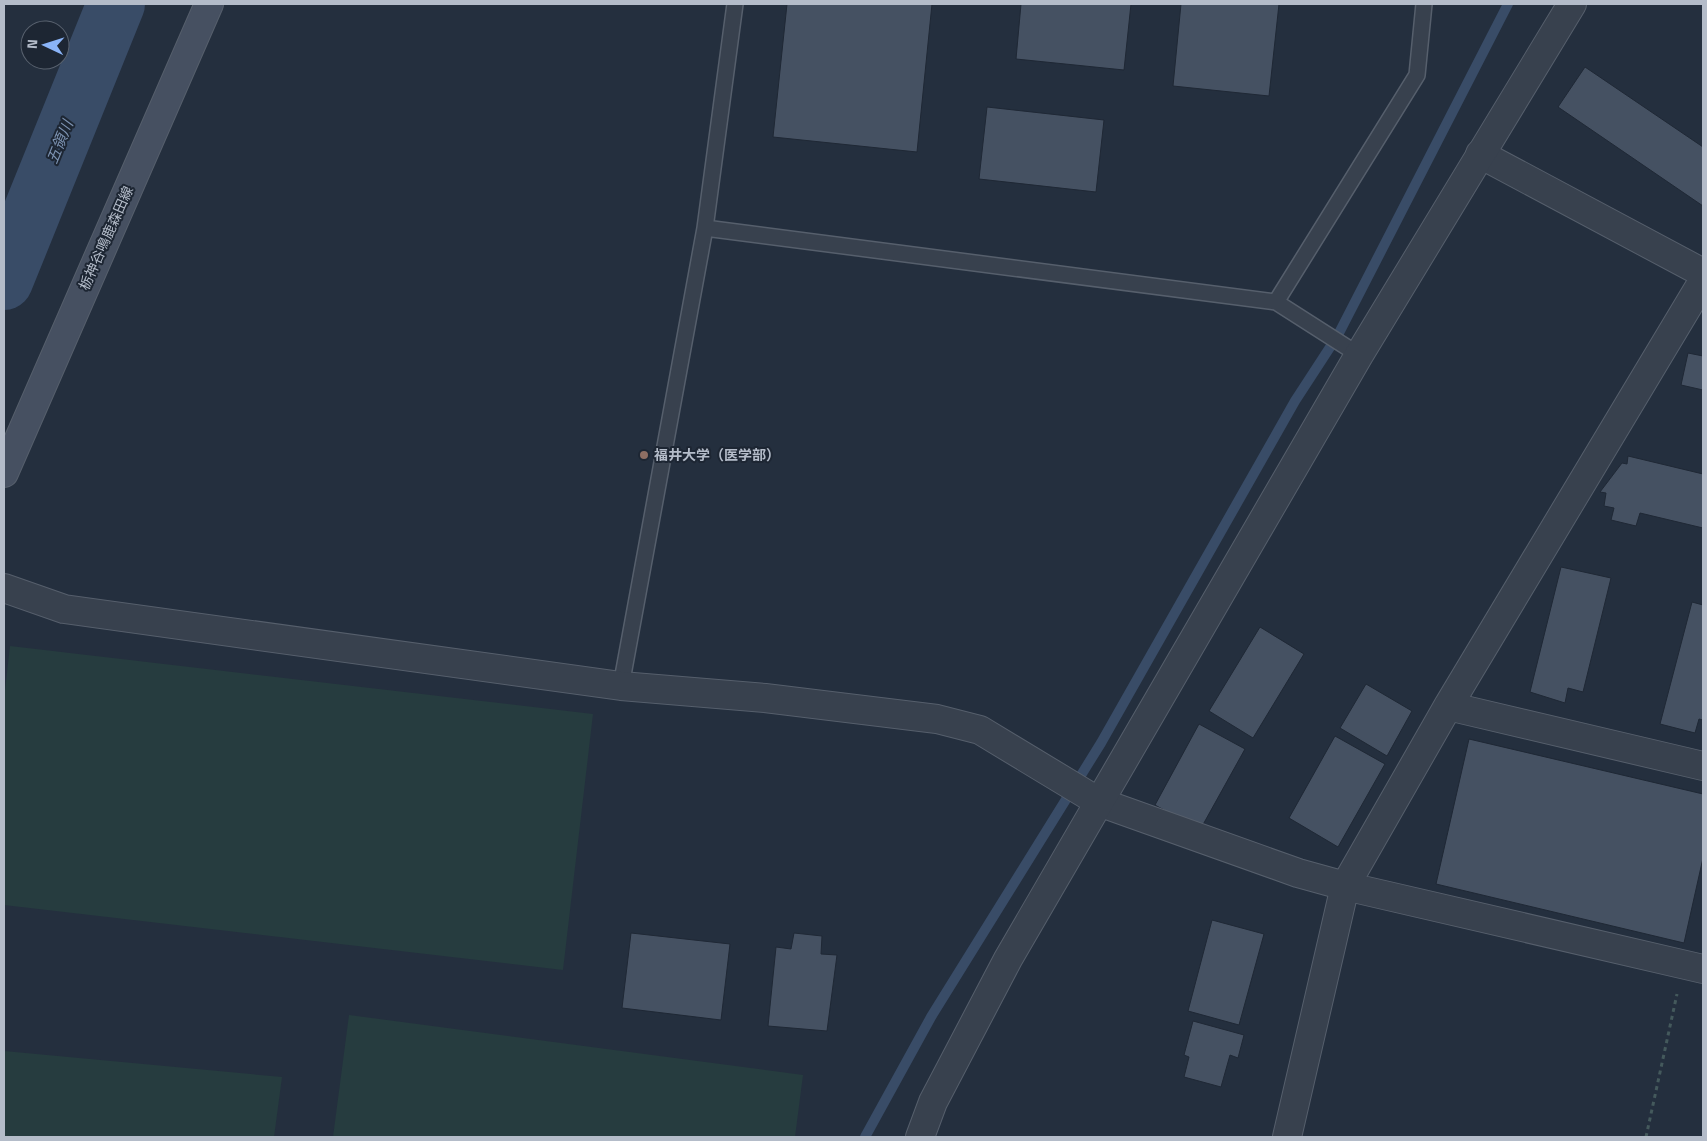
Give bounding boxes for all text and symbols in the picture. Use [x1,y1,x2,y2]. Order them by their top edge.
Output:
north arrow [20,20,70,70]
text: N [21,38,42,50]
water label: 五領川 [40,115,79,167]
street label: 栃神谷鳴鹿森田線 [73,182,138,293]
place label: 福井大学（医学部） [654,444,780,465]
marker: 福井大学（医学部） [638,449,650,461]

